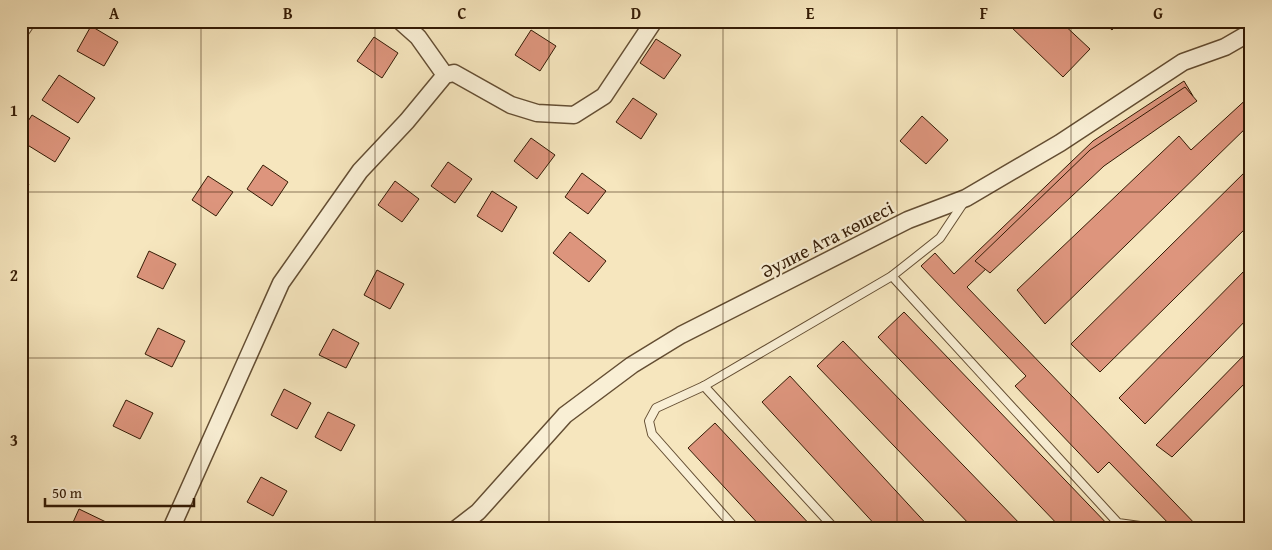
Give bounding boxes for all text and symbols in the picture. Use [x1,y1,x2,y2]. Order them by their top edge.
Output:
text: A [109,1,120,25]
text: B [283,1,293,25]
text: C [457,1,467,25]
text: D [631,1,641,25]
text: E [806,1,815,25]
text: F [980,1,988,25]
text: G [1153,1,1163,25]
text: 1 [10,98,18,122]
street label: Әулие Ата көшесі [756,193,898,285]
text: 2 [10,263,18,287]
text: 3 [10,428,18,452]
scale bar [45,475,194,507]
text: 50 m [52,482,83,503]

